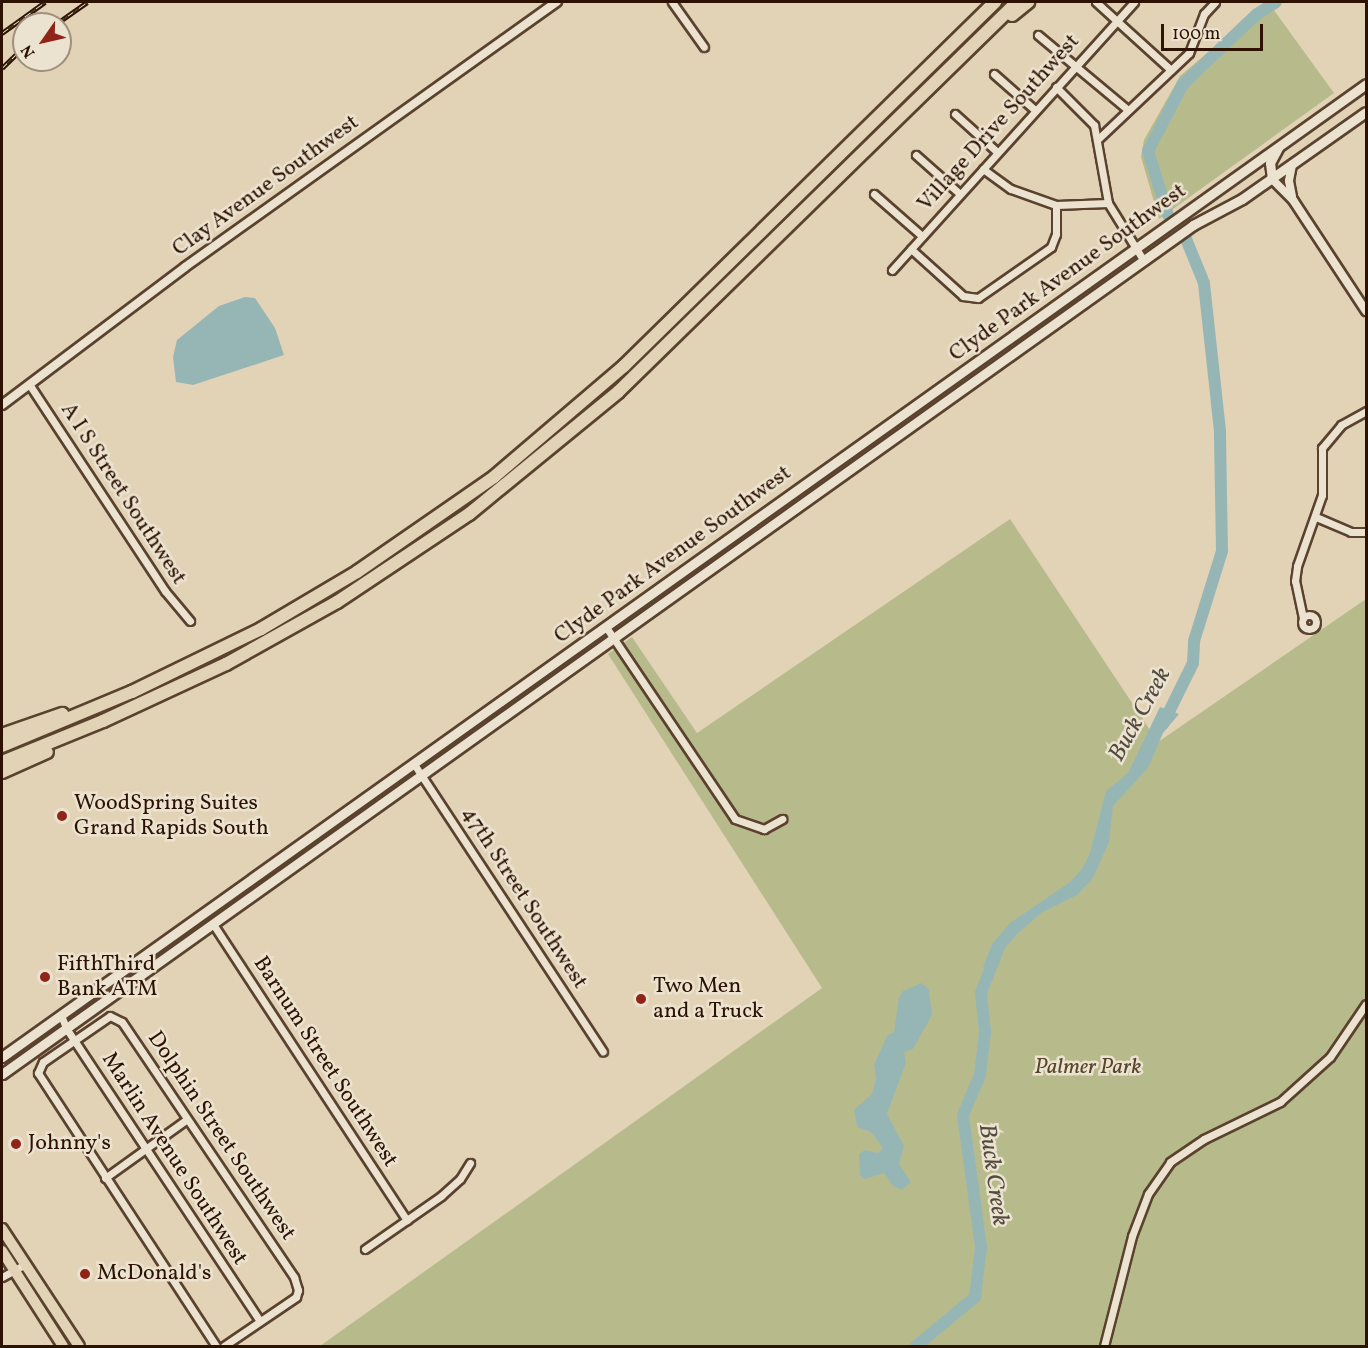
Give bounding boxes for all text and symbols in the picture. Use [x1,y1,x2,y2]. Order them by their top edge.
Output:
north arrow [12,12,72,72]
scale bar [1164,12,1266,50]
text: 100 m [1172,22,1221,47]
street label: Village Drive Southwest [912,29,1086,217]
text: N [16,40,41,62]
street label: Clay Avenue Southwest [167,109,365,263]
street label: Clyde Park Avenue Southwest [944,178,1192,368]
street label: A I S Street Southwest [54,398,192,590]
street label: Clyde Park Avenue Southwest [549,460,797,650]
water label: Buck Creek [1104,663,1178,767]
place label: WoodSpring Suites Grand Rapids South [74,790,269,842]
street label: 47th Street Southwest [455,802,593,994]
marker: WoodSpring Suites Grand Rapids South [55,809,69,823]
place label: FifthThird Bank ATM [57,951,158,1002]
street label: Barnum Street Southwest [247,952,403,1172]
marker: FifthThird Bank ATM [38,970,52,984]
place label: Two Men and a Truck [653,973,764,1024]
marker: Two Men and a Truck [634,992,648,1006]
street label: Dolphin Street Southwest [141,1026,301,1246]
street label: Marlin Avenue Southwest [95,1048,253,1270]
park label: Palmer Park [1035,1055,1141,1081]
water label: Buck Creek [971,1122,1013,1228]
place label: Johnny's [28,1131,111,1157]
marker: Johnny's [9,1137,23,1151]
place label: McDonald's [97,1261,211,1287]
marker: McDonald's [78,1267,92,1281]

